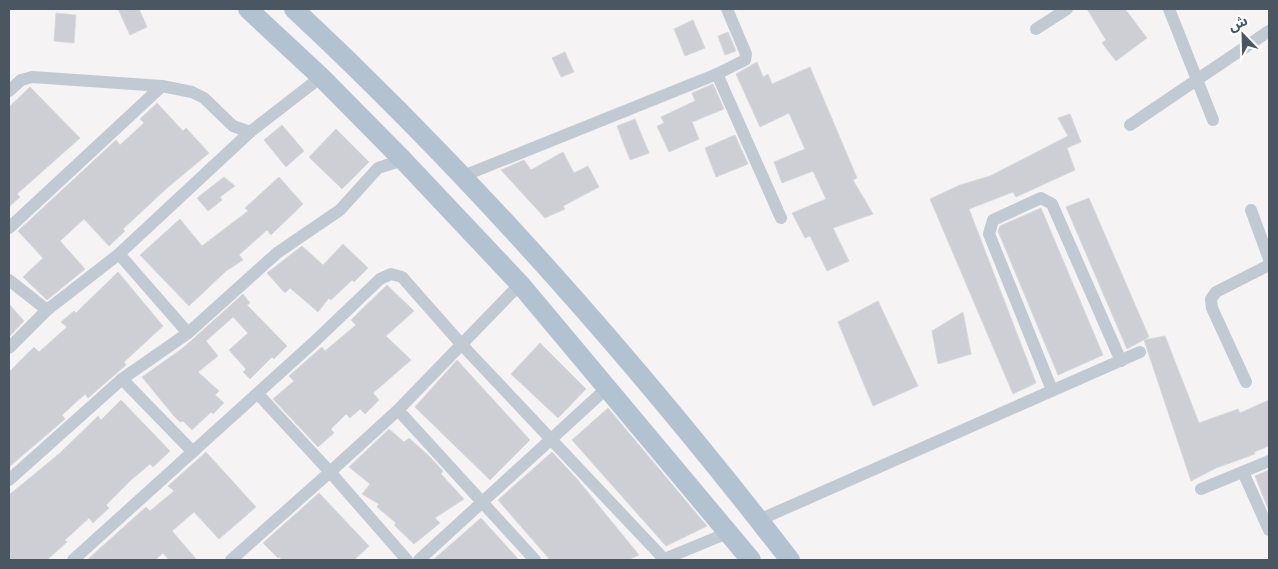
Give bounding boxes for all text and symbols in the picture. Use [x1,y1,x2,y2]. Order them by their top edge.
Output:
north arrow [1218,10,1268,60]
text: ش [1226,11,1250,35]

